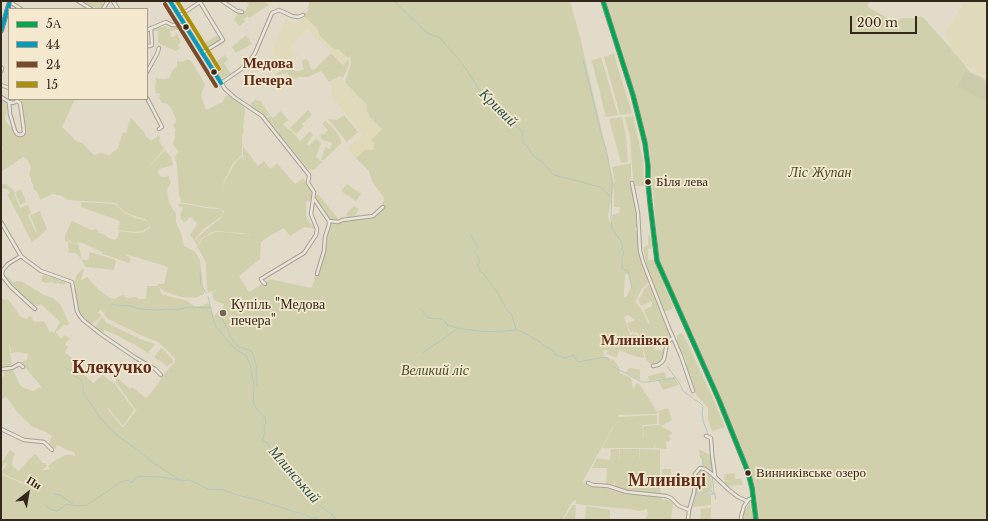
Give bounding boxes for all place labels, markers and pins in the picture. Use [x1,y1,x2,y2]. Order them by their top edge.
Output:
unlabelled marker [181,22,191,32]
unlabelled marker [209,67,219,77]
place label: Бiля лева [656,174,708,190]
marker: Бiля лева [643,177,653,187]
place label: Купіль "Медова печера" [231,297,325,330]
marker: Купіль "Медова печера" [218,308,228,318]
place label: Винниківське озеро [756,465,866,481]
marker: Винниківське озеро [743,468,753,478]

